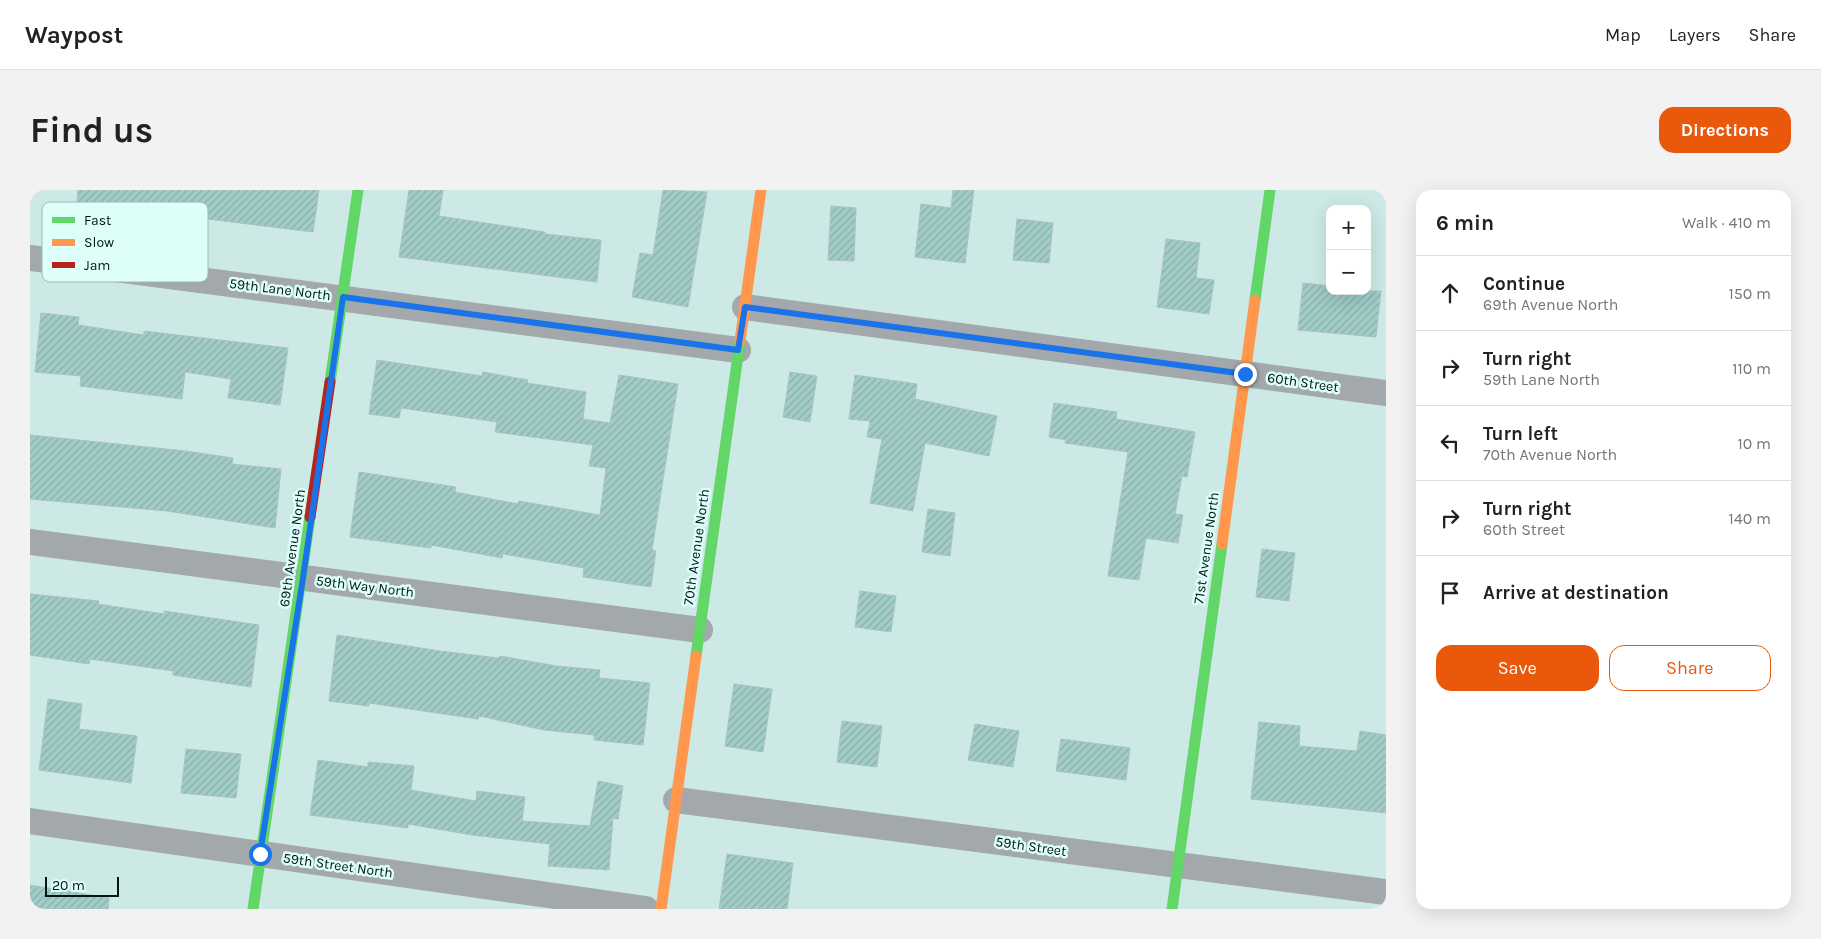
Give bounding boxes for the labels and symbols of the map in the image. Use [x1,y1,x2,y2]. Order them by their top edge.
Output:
legend [42,202,208,282]
text: Fast [84,212,111,229]
text: Slow [84,234,114,251]
text: Jam [84,257,110,274]
street label: 59th Lane North [228,275,332,304]
route end [1234,363,1257,386]
street label: 60th Street [1266,369,1340,396]
street label: 69th Avenue North [276,488,309,608]
street label: 70th Avenue North [680,488,713,606]
street label: 71st Avenue North [1190,491,1223,605]
street label: 59th Way North [315,572,415,601]
street label: 59th Street [994,833,1068,860]
route start [249,843,272,866]
street label: 59th Street North [282,849,394,882]
scale bar [45,874,119,897]

